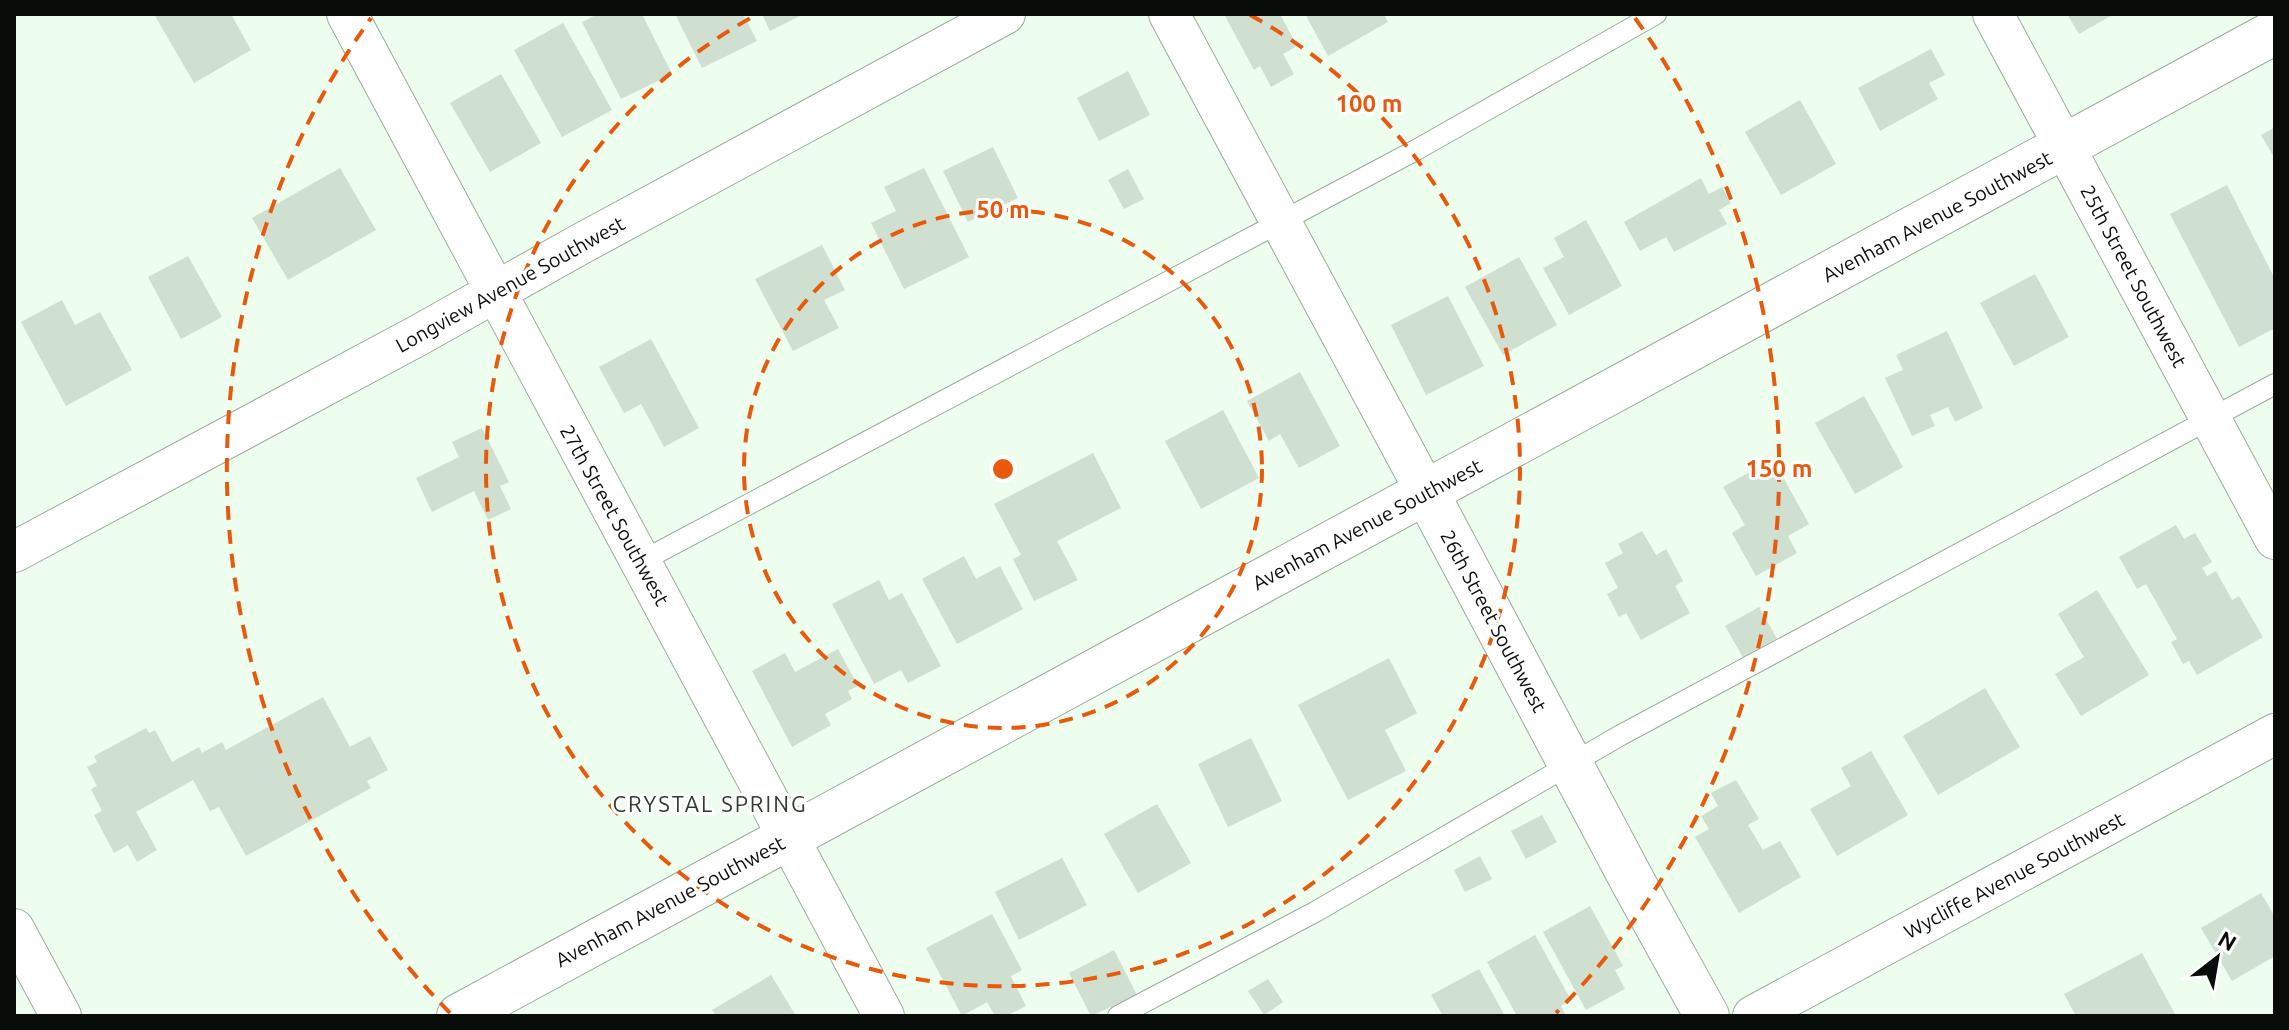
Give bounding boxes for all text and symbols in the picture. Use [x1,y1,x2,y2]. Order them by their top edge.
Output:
text: 100 m [1336,90,1402,117]
street label: Avenham Avenue Southwest [1818,146,2056,286]
street label: 25th Street Southwest [2076,181,2192,371]
text: 50 m [976,196,1030,223]
street label: Longview Avenue Southwest [391,211,629,357]
street label: 27th Street Southwest [556,421,674,609]
street label: Avenham Avenue Southwest [1248,454,1486,594]
centre of rings [989,455,1017,483]
text: 150 m [1746,455,1812,482]
street label: 26th Street Southwest [1436,526,1552,716]
district label: CRYSTAL SPRING [612,791,808,816]
street label: Wycliffe Avenue Southwest [1900,807,2128,943]
street label: Avenham Avenue Southwest [551,831,789,971]
north arrow [2177,918,2257,998]
text: N [2214,925,2241,955]

